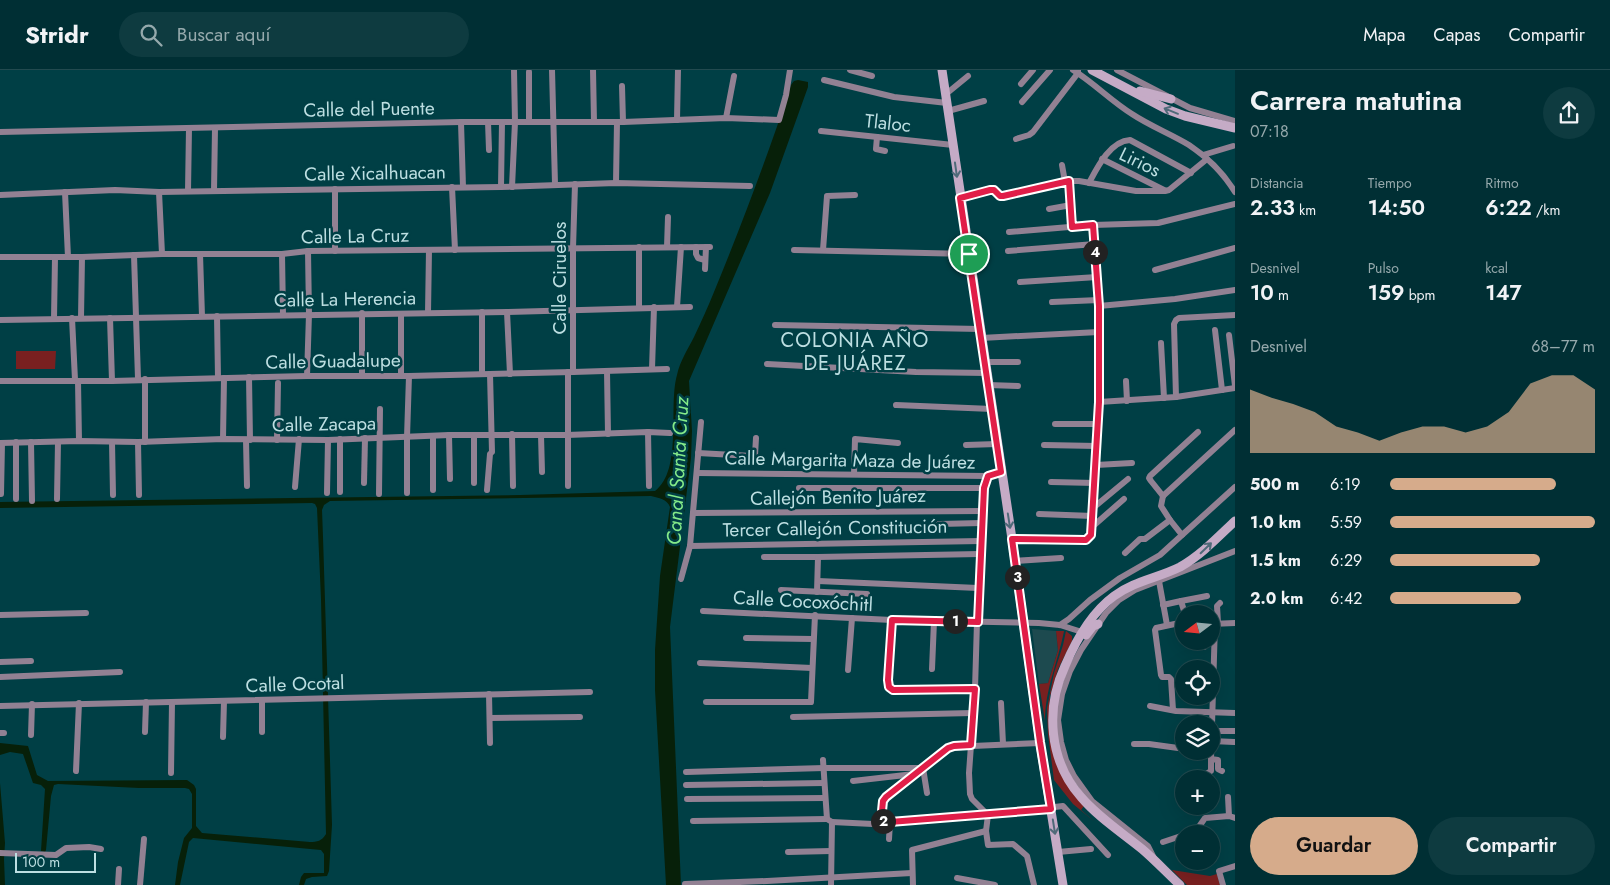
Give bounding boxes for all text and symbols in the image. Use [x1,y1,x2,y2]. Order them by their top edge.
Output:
search box [119,12,469,57]
text: Stridr [25,17,89,52]
icon: search [137,21,165,49]
text: Buscar aquí [177,21,270,48]
text: Mapa [1363,22,1405,48]
text: Capas [1433,22,1481,48]
text: Compartir [1509,22,1585,48]
text: Carrera matutina [1250,80,1462,121]
button: share [1543,87,1595,139]
street label: Calle del Puente [303,94,435,124]
one-way arrow [1164,106,1179,115]
street label: Tlaloc [864,107,912,139]
text: 07:18 [1250,120,1289,143]
street label: Lirios [1115,140,1166,184]
street label: Calle Xicalhuacan [304,158,446,188]
one-way arrow [952,162,962,178]
text: Distancia [1250,173,1303,193]
text: Tiempo [1368,173,1412,193]
text: Ritmo [1485,173,1519,193]
text: 2.33 [1250,193,1295,223]
text: 14:50 [1368,193,1425,223]
text: 6:22 [1485,193,1532,223]
text: km [1295,200,1316,220]
text: /km [1532,200,1560,220]
street label: Calle Ciruelos [546,221,573,335]
street label: Calle La Cruz [301,222,409,250]
pin [948,233,990,275]
icon: arrive [955,240,983,268]
pin: 4 [1082,240,1108,264]
text: 4 [1091,242,1100,262]
text: Desnivel [1250,258,1300,278]
text: Pulso [1368,258,1399,278]
text: kcal [1485,258,1508,278]
text: 10 [1250,278,1274,308]
text: 159 [1368,278,1404,308]
text: 147 [1485,278,1522,308]
street label: Calle La Herencia [274,284,416,314]
text: m [1274,285,1289,305]
text: bpm [1404,285,1436,305]
district label: COLONIA AÑO DE JUÁREZ [781,326,929,378]
text: Desnivel [1250,335,1307,358]
text: 68–77 m [1531,335,1595,358]
street label: Calle Guadalupe [265,346,401,376]
water label: Canal Santa Cruz [660,395,696,546]
street label: Calle Zacapa [272,410,376,438]
street label: Calle Margarita Maza de Juárez [724,444,976,476]
text: 500 m [1250,473,1299,496]
text: 6:19 [1330,473,1360,496]
street label: Callejón Benito Juárez [750,482,926,512]
text: 1.0 km [1250,511,1301,534]
text: 5:59 [1330,511,1362,534]
one-way arrow [1004,512,1014,528]
street label: Tercer Callejón Constitución [722,513,948,543]
one-way arrow [1200,542,1213,554]
text: 1.5 km [1250,549,1301,572]
text: 6:29 [1330,549,1362,572]
pin: 3 [1004,564,1030,590]
text: 3 [1013,567,1022,587]
street label: Calle Cocoxóchitl [732,584,874,618]
text: 2.0 km [1250,587,1303,610]
text: 6:42 [1330,587,1362,610]
north arrow [1175,605,1220,650]
map controls [1175,605,1220,870]
pin: 1 [942,608,968,634]
text: 1 [952,611,959,631]
button: locate [1175,660,1220,705]
street label: Calle Ocotal [245,669,345,699]
button: layers [1175,715,1220,760]
button: + [1175,770,1220,815]
pin: 2 [870,808,896,834]
text: 2 [879,811,888,831]
button: Guardar [1250,817,1418,875]
button: Compartir [1428,817,1595,875]
one-way arrow [1050,819,1060,835]
button: − [1175,825,1220,870]
scale bar [15,850,96,873]
text: 100 m [22,852,60,872]

